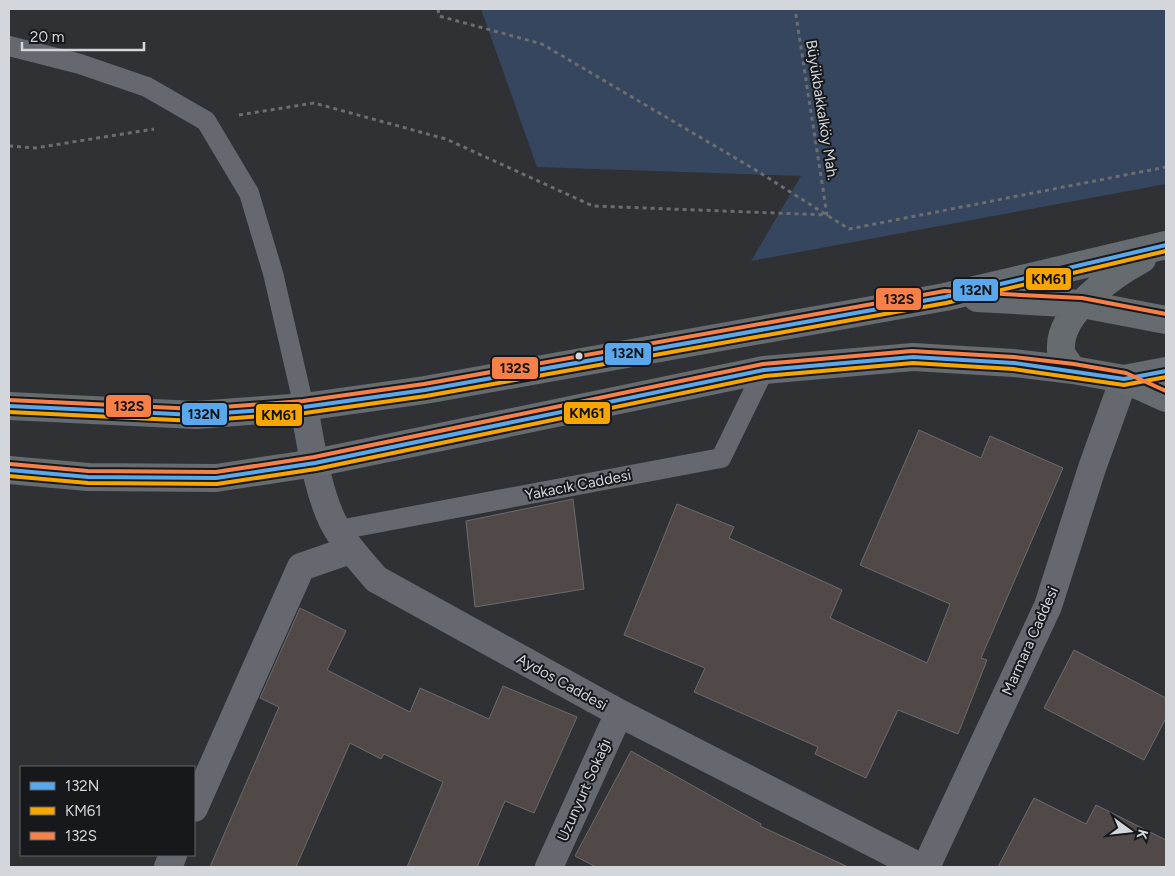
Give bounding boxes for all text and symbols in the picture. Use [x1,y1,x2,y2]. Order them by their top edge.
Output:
scale bar [22,20,145,52]
text: 20 m [30,28,64,46]
street label: Büyükbakkalköy Mah. [802,39,842,181]
line badge: KM61 [1025,267,1072,291]
text: KM61 [1031,271,1067,288]
line badge: 132N [952,278,999,302]
text: 132N [960,282,992,299]
line badge: 132S [875,287,922,311]
text: 132S [884,291,914,308]
line badge: 132N [604,342,652,366]
text: 132N [612,345,644,362]
unlabelled marker [574,351,584,361]
line badge: 132S [491,356,539,380]
text: 132S [500,360,530,377]
line badge: 132S [105,394,152,418]
text: 132S [114,398,144,415]
line badge: KM61 [563,401,611,425]
line badge: 132N [181,402,228,426]
line badge: KM61 [255,403,303,427]
text: KM61 [569,405,605,422]
text: 132N [188,406,220,423]
text: KM61 [261,407,297,424]
street label: Yakacık Caddesi [523,466,633,504]
street label: Marmara Caddesi [998,584,1062,698]
street label: Aydos Caddesi [514,650,610,714]
street label: Uzunyurt Sokağı [553,736,615,844]
legend [20,766,195,856]
text: 132N [65,777,99,795]
text: KM61 [65,802,102,820]
north arrow [1105,806,1155,856]
text: 132S [65,827,97,845]
text: K [1132,828,1151,842]

